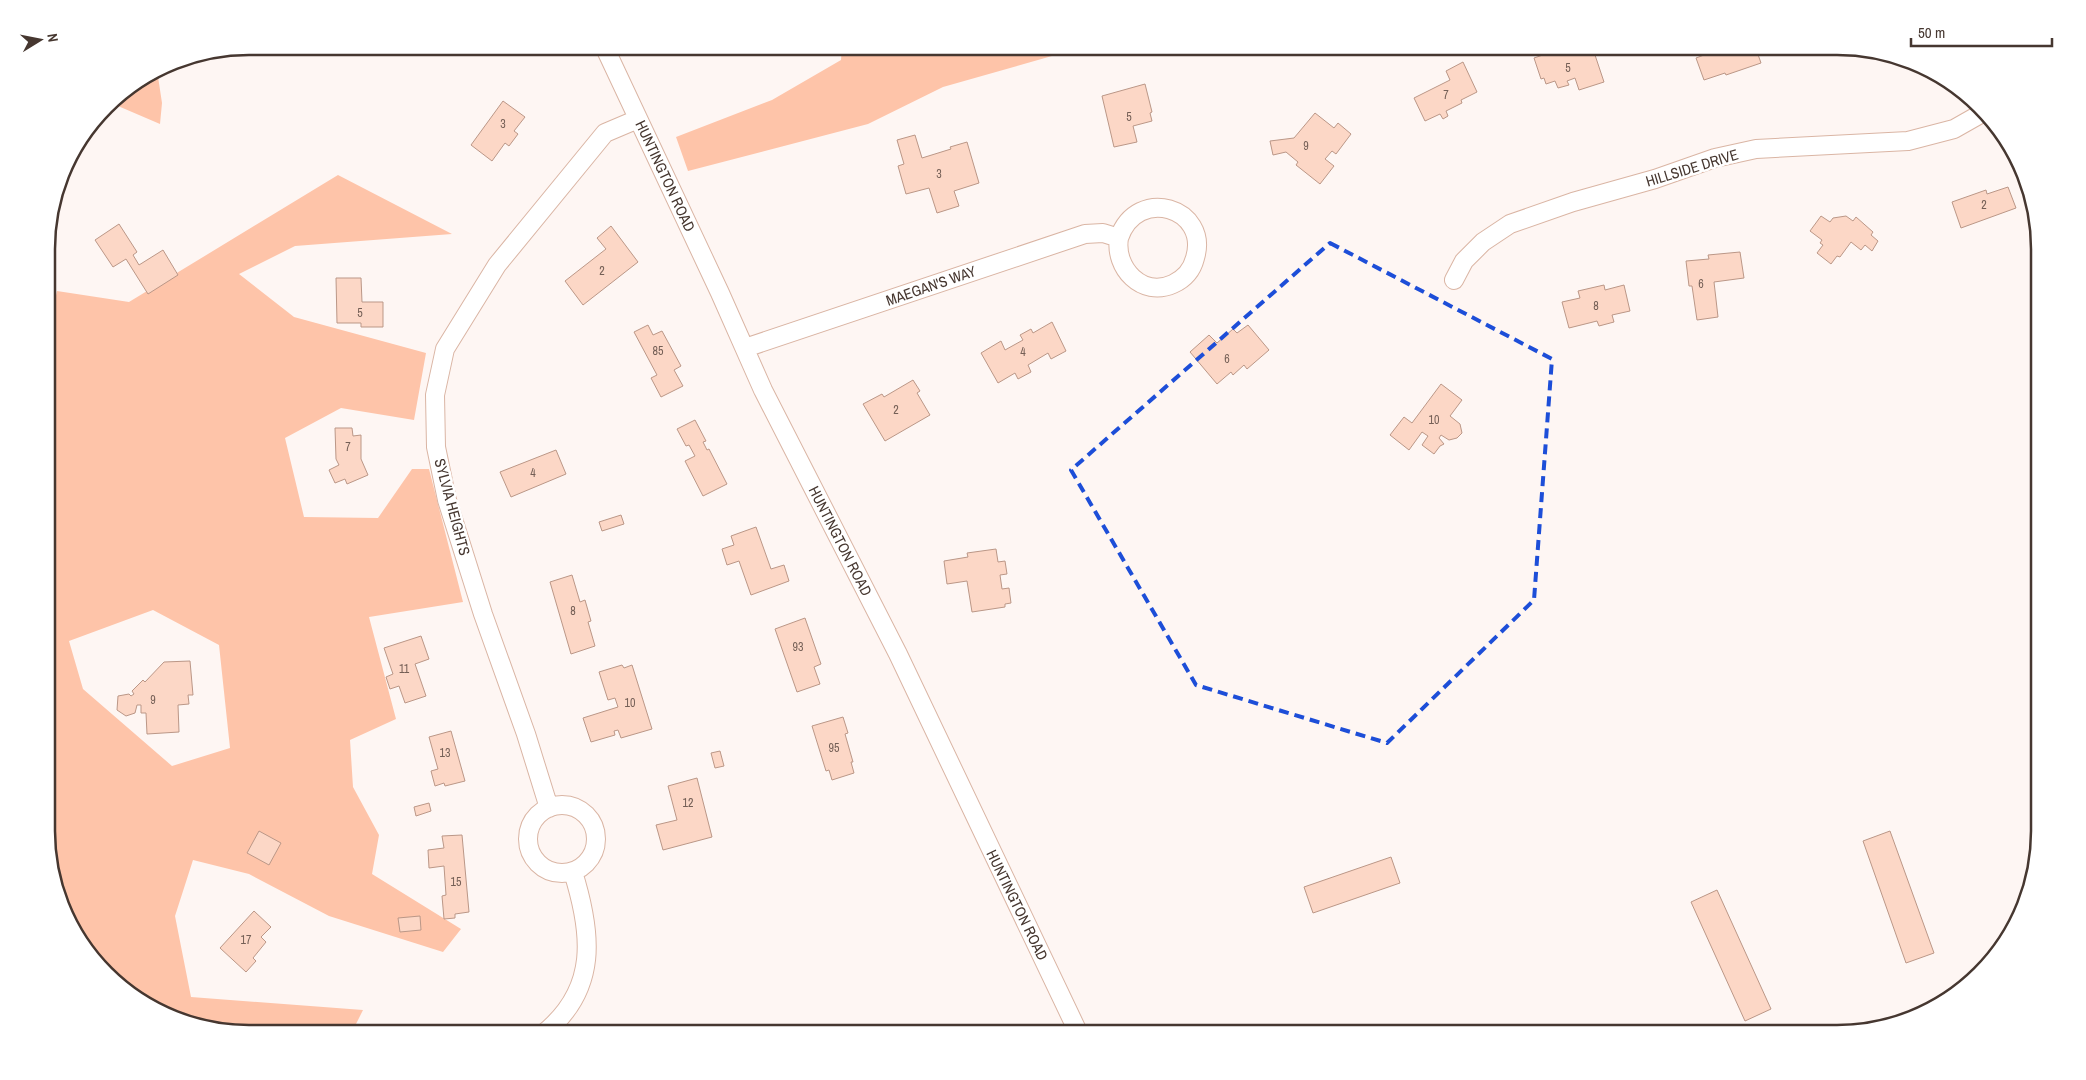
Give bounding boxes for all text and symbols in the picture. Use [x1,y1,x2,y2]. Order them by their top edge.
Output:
north arrow [15,15,65,65]
scale bar [1911,15,2052,47]
text: 50 m [1918,22,1945,43]
text: N [43,32,62,43]
house number: 5 [1565,60,1571,76]
house number: 7 [1443,87,1449,103]
house number: 5 [1126,109,1132,125]
house number: 3 [500,116,506,132]
street label: HUNTINGTON ROAD [630,117,701,235]
house number: 9 [1303,138,1309,154]
street label: HILLSIDE DRIVE [1643,143,1741,192]
house number: 3 [936,166,942,182]
house number: 2 [1981,197,1987,213]
street label: MAEGAN'S WAY [883,260,979,311]
house number: 2 [599,263,605,279]
house number: 6 [1698,276,1704,292]
house number: 8 [1593,298,1599,314]
house number: 5 [357,305,363,321]
house number: 85 [653,343,664,359]
house number: 4 [1020,344,1026,360]
house number: 6 [1224,351,1230,367]
house number: 2 [893,402,899,418]
house number: 10 [1429,412,1439,428]
house number: 7 [345,439,351,455]
street label: SYLVIA HEIGHTS [429,456,476,558]
house number: 4 [530,465,536,481]
street label: HUNTINGTON ROAD [804,482,877,599]
house number: 8 [570,603,576,619]
house number: 93 [793,639,803,655]
house number: 11 [399,661,410,677]
house number: 9 [150,692,156,708]
house number: 10 [625,695,635,711]
house number: 95 [829,740,840,756]
house number: 13 [440,745,450,761]
house number: 12 [683,795,693,811]
street label: HUNTINGTON ROAD [982,846,1053,964]
house number: 15 [451,874,462,890]
house number: 17 [241,932,252,948]

